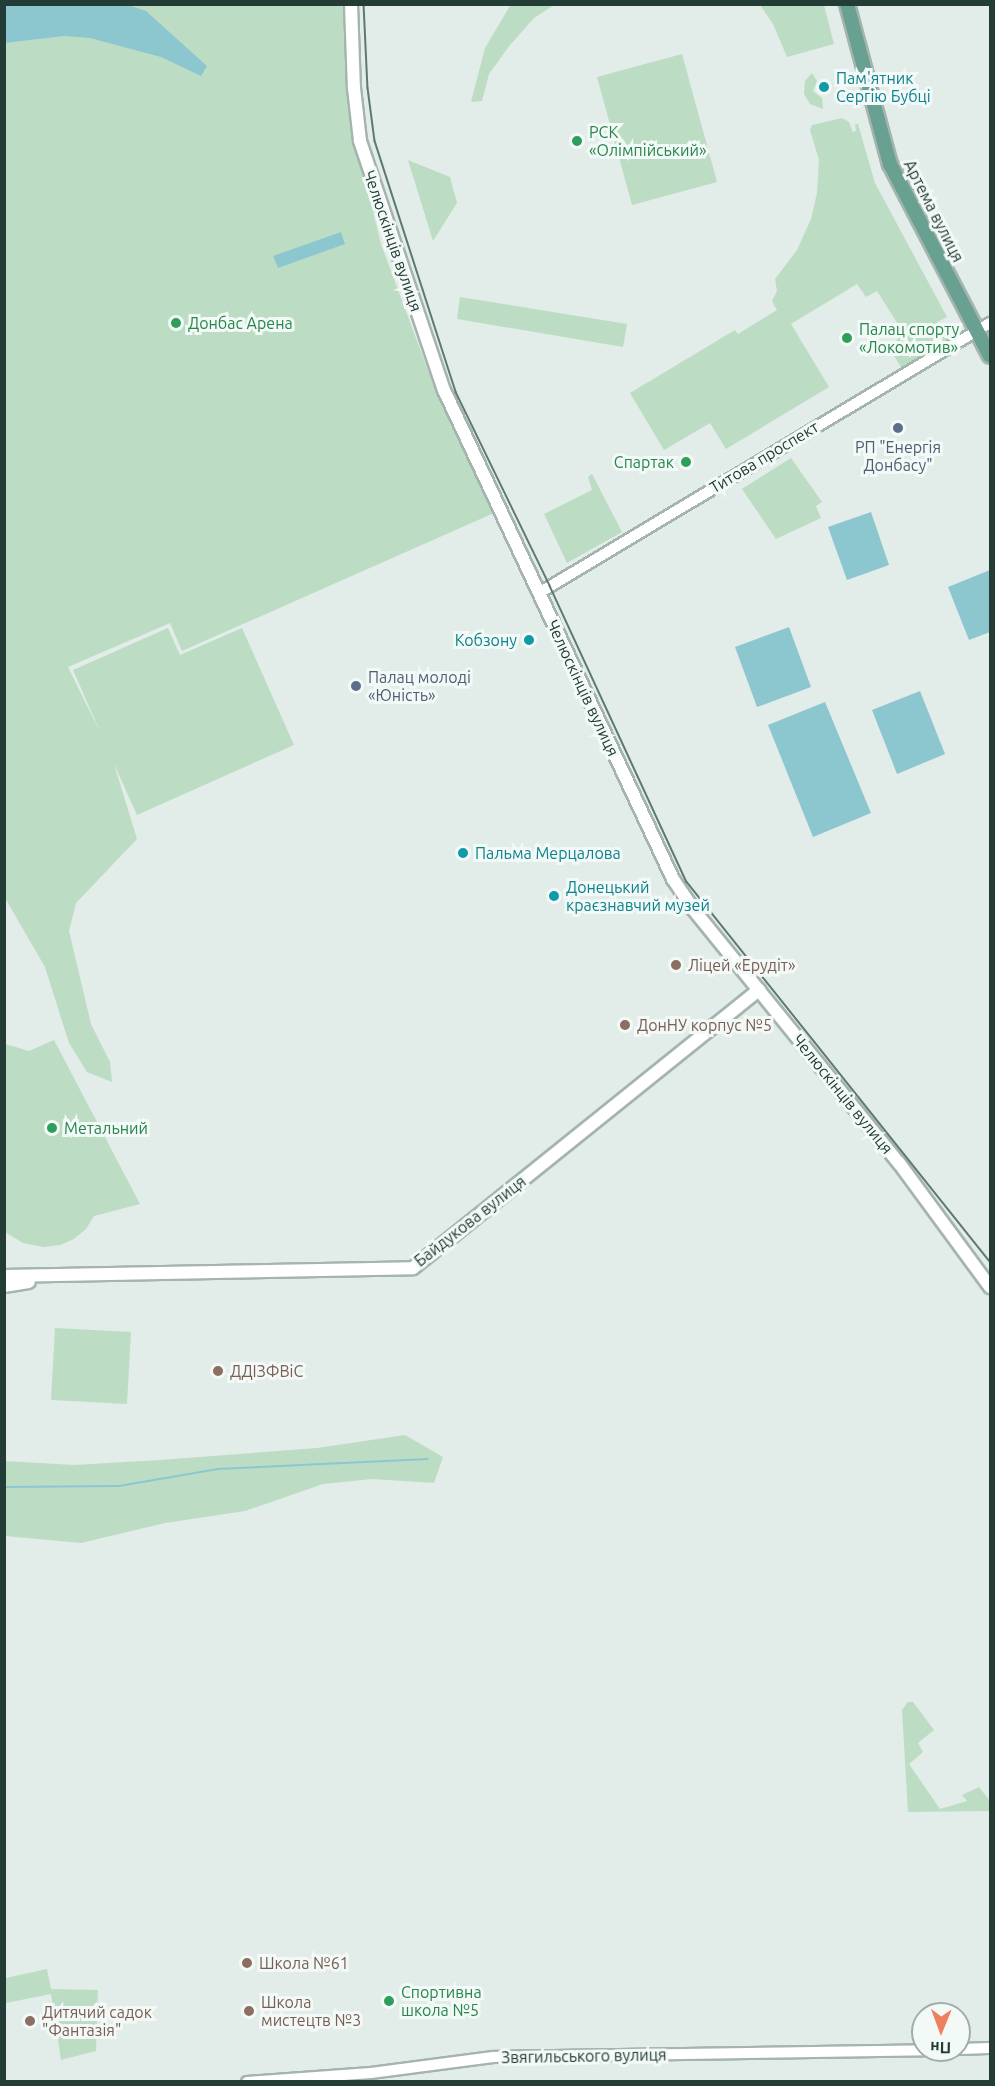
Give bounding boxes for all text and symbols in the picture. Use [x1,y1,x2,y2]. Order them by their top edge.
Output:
place label: Пам'ятник Сергію Бубці [836,68,931,106]
marker: Пам'ятник Сергію Бубці [817,80,831,94]
place label: РСК «Олімпійський» [589,122,707,160]
marker: РСК «Олімпійський» [570,134,584,148]
street label: Артема вулиця [900,157,968,265]
street label: Челюскінців вулиця [360,168,426,314]
place label: Донбас Арена [188,313,293,333]
marker: Донбас Арена [169,316,183,330]
place label: Палац спорту «Локомотив» [859,319,959,357]
marker: Палац спорту «Локомотив» [840,331,854,345]
street label: Титова проспект [706,417,822,497]
marker: РП "Енергія Донбасу" [891,421,905,435]
place label: РП "Енергія Донбасу" [855,437,941,475]
place label: Спартак [614,452,674,472]
marker: Спартак [679,455,693,469]
street label: Челюскінців вулиця [543,617,623,759]
place label: Кобзону [455,630,517,650]
marker: Кобзону [522,633,536,647]
place label: Палац молоді «Юність» [368,667,471,705]
marker: Палац молоді «Юність» [349,679,363,693]
place label: Пальма Мерцалова [475,843,621,863]
marker: Пальма Мерцалова [456,846,470,860]
place label: Донецький краєзнавчий музей [566,877,710,915]
marker: Донецький краєзнавчий музей [547,889,561,903]
place label: Ліцей «Ерудіт» [688,955,795,975]
marker: Ліцей «Ерудіт» [669,958,683,972]
place label: ДонНУ корпус №5 [637,1015,772,1035]
marker: ДонНУ корпус №5 [618,1018,632,1032]
street label: Челюскінців вулиця [789,1030,897,1158]
place label: Метальний [64,1118,148,1138]
marker: Метальний [45,1121,59,1135]
street label: Байдукова вулиця [410,1172,530,1270]
place label: ДДІЗФВіС [230,1361,303,1381]
marker: ДДІЗФВіС [211,1364,225,1378]
place label: Школа №61 [259,1953,349,1973]
marker: Школа №61 [240,1956,254,1970]
place label: Спортивна школа №5 [401,1982,482,2020]
place label: Школа мистецтв №3 [261,1992,361,2030]
marker: Спортивна школа №5 [382,1994,396,2008]
place label: Дитячий садок "Фантазія" [42,2002,152,2040]
north arrow [911,2002,971,2062]
marker: Школа мистецтв №3 [242,2004,256,2018]
marker: Дитячий садок "Фантазія" [23,2014,37,2028]
text: Пн [930,2039,951,2057]
street label: Звягильського вулиця [501,2045,667,2067]

